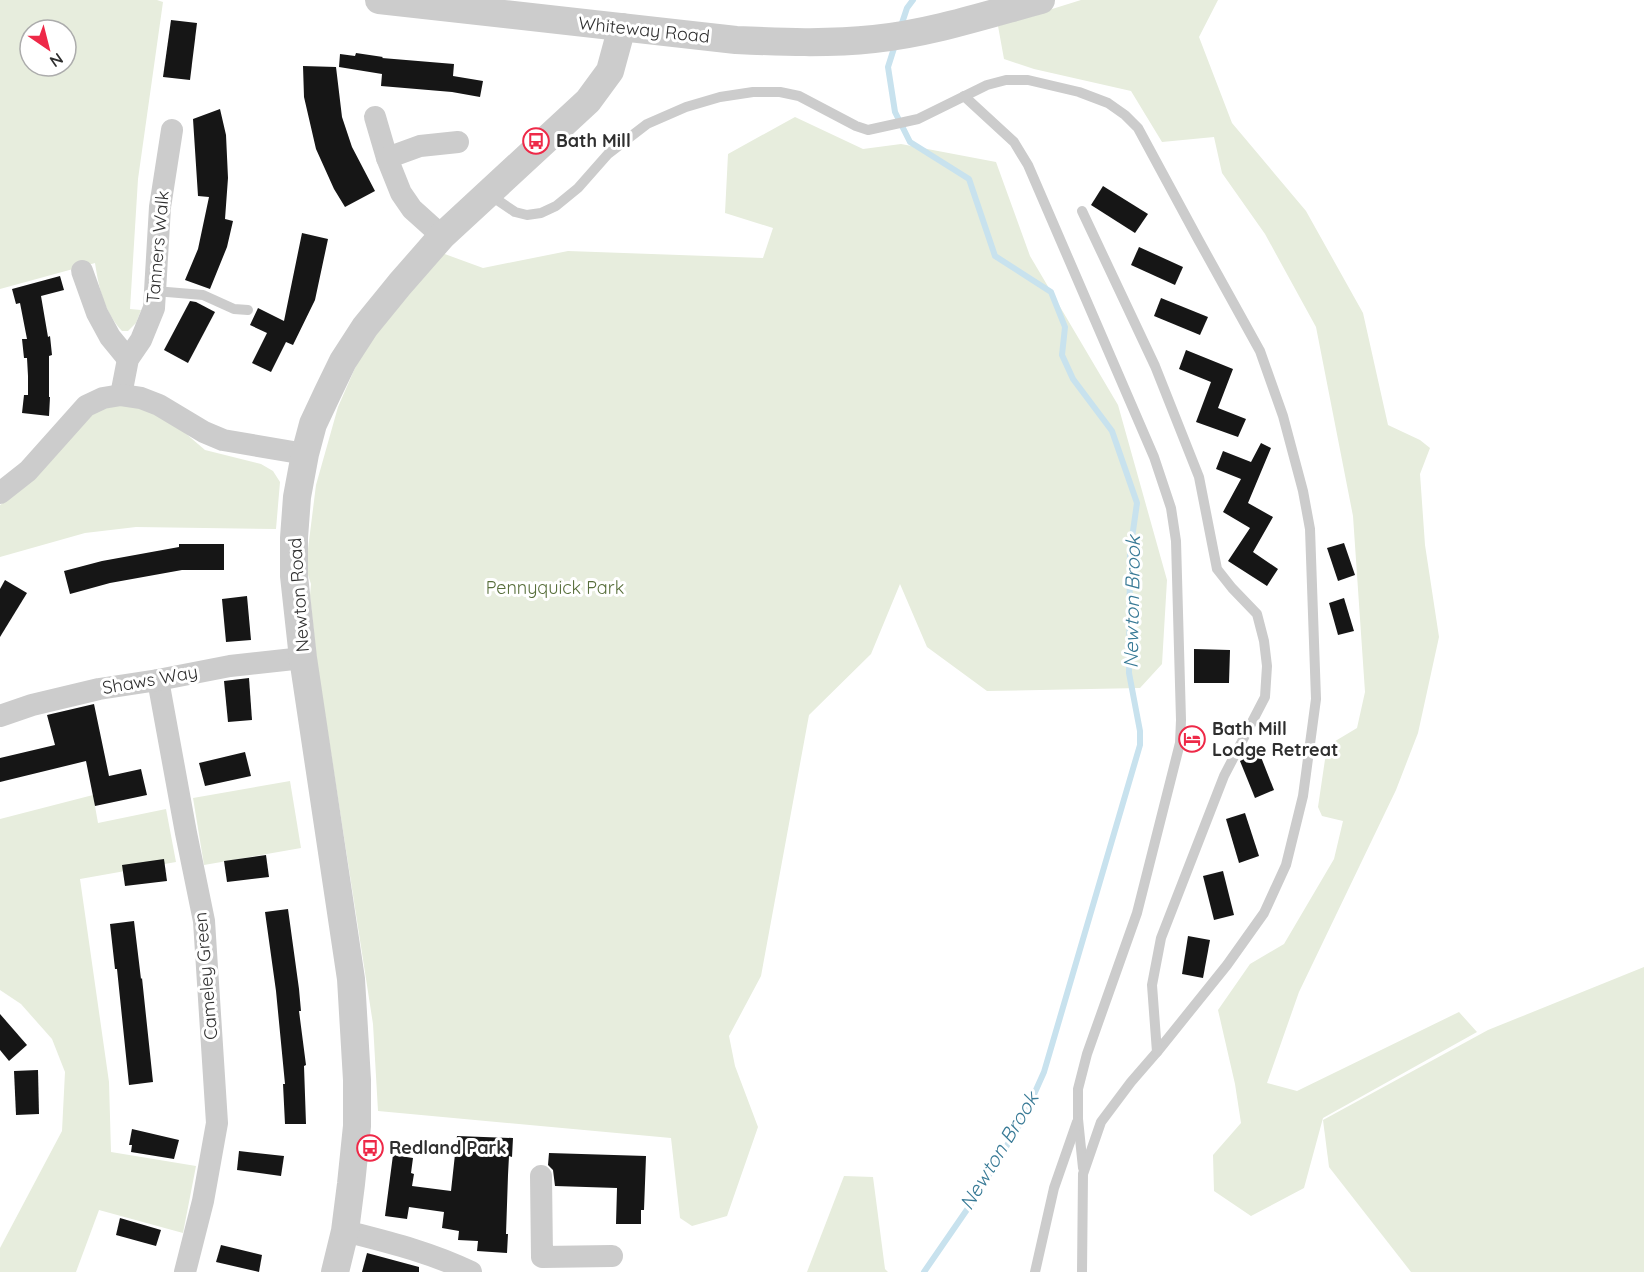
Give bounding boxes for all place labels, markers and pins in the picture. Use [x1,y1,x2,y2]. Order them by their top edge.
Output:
bus stop icon: Bath Mill [521,126,551,156]
place label: Bath Mill [556,129,631,152]
place label: Bath Mill Lodge Retreat [1212,717,1338,761]
hotel icon: Bath Mill Lodge Retreat [1177,724,1207,754]
bus stop icon: Redland Park [355,1133,385,1163]
place label: Redland Park [389,1136,507,1159]

